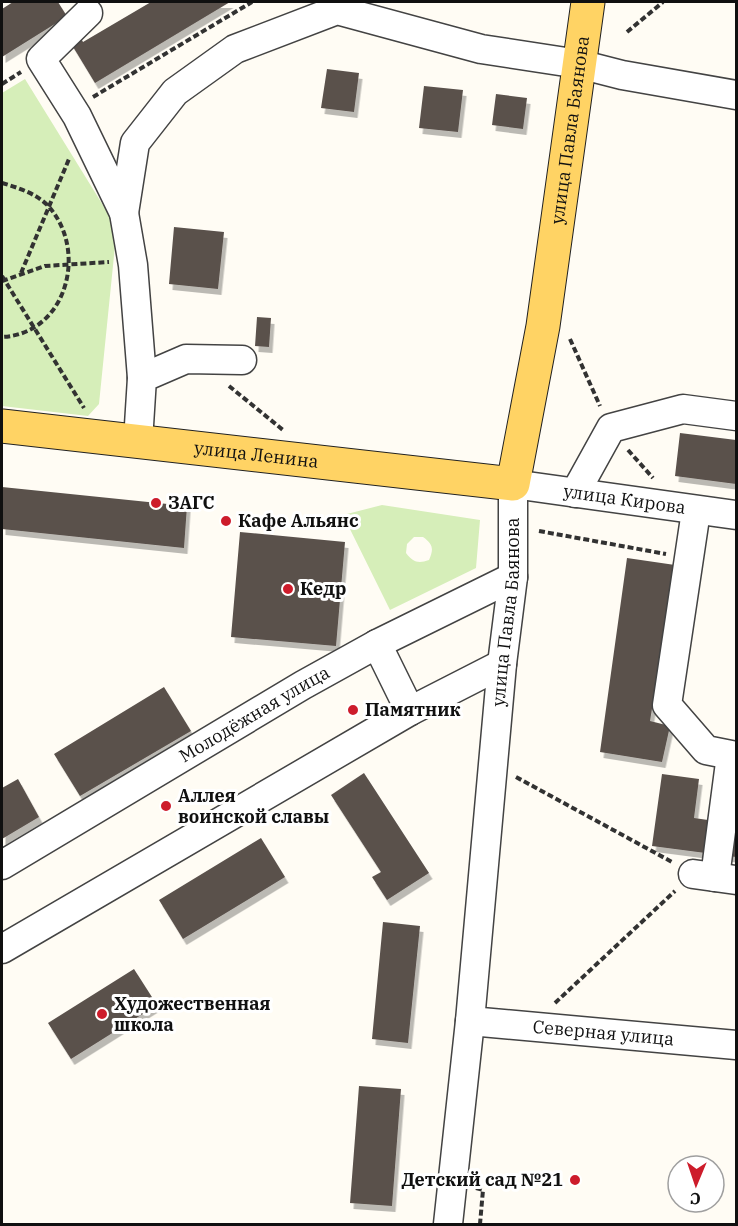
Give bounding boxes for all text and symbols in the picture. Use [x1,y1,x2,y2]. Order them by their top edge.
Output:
street label: улица Павла Баянова [545,34,594,226]
street label: улица Ленина [193,436,320,473]
street label: улица Кирова [562,479,687,519]
place label: ЗАГС [168,491,215,514]
marker: ЗАГС [149,496,163,510]
place label: Кафе Альянс [238,509,359,532]
marker: Кафе Альянс [219,514,233,528]
street label: улица Павла Баянова [486,517,524,707]
place label: Кедр [300,577,346,600]
marker: Кедр [281,582,295,596]
street label: Молодёжная улица [175,660,334,767]
place label: Памятник [365,698,461,721]
marker: Памятник [346,703,360,717]
place label: Аллея воинской славы [178,784,329,828]
marker: Аллея воинской славы [159,799,173,813]
place label: Художественная школа [114,992,271,1036]
marker: Художественная школа [95,1007,109,1021]
street label: Северная улица [532,1015,675,1050]
north arrow [666,1154,726,1214]
place label: Детский сад №21 [401,1168,563,1191]
marker: Детский сад №21 [568,1173,582,1187]
text: С [690,1189,701,1209]

